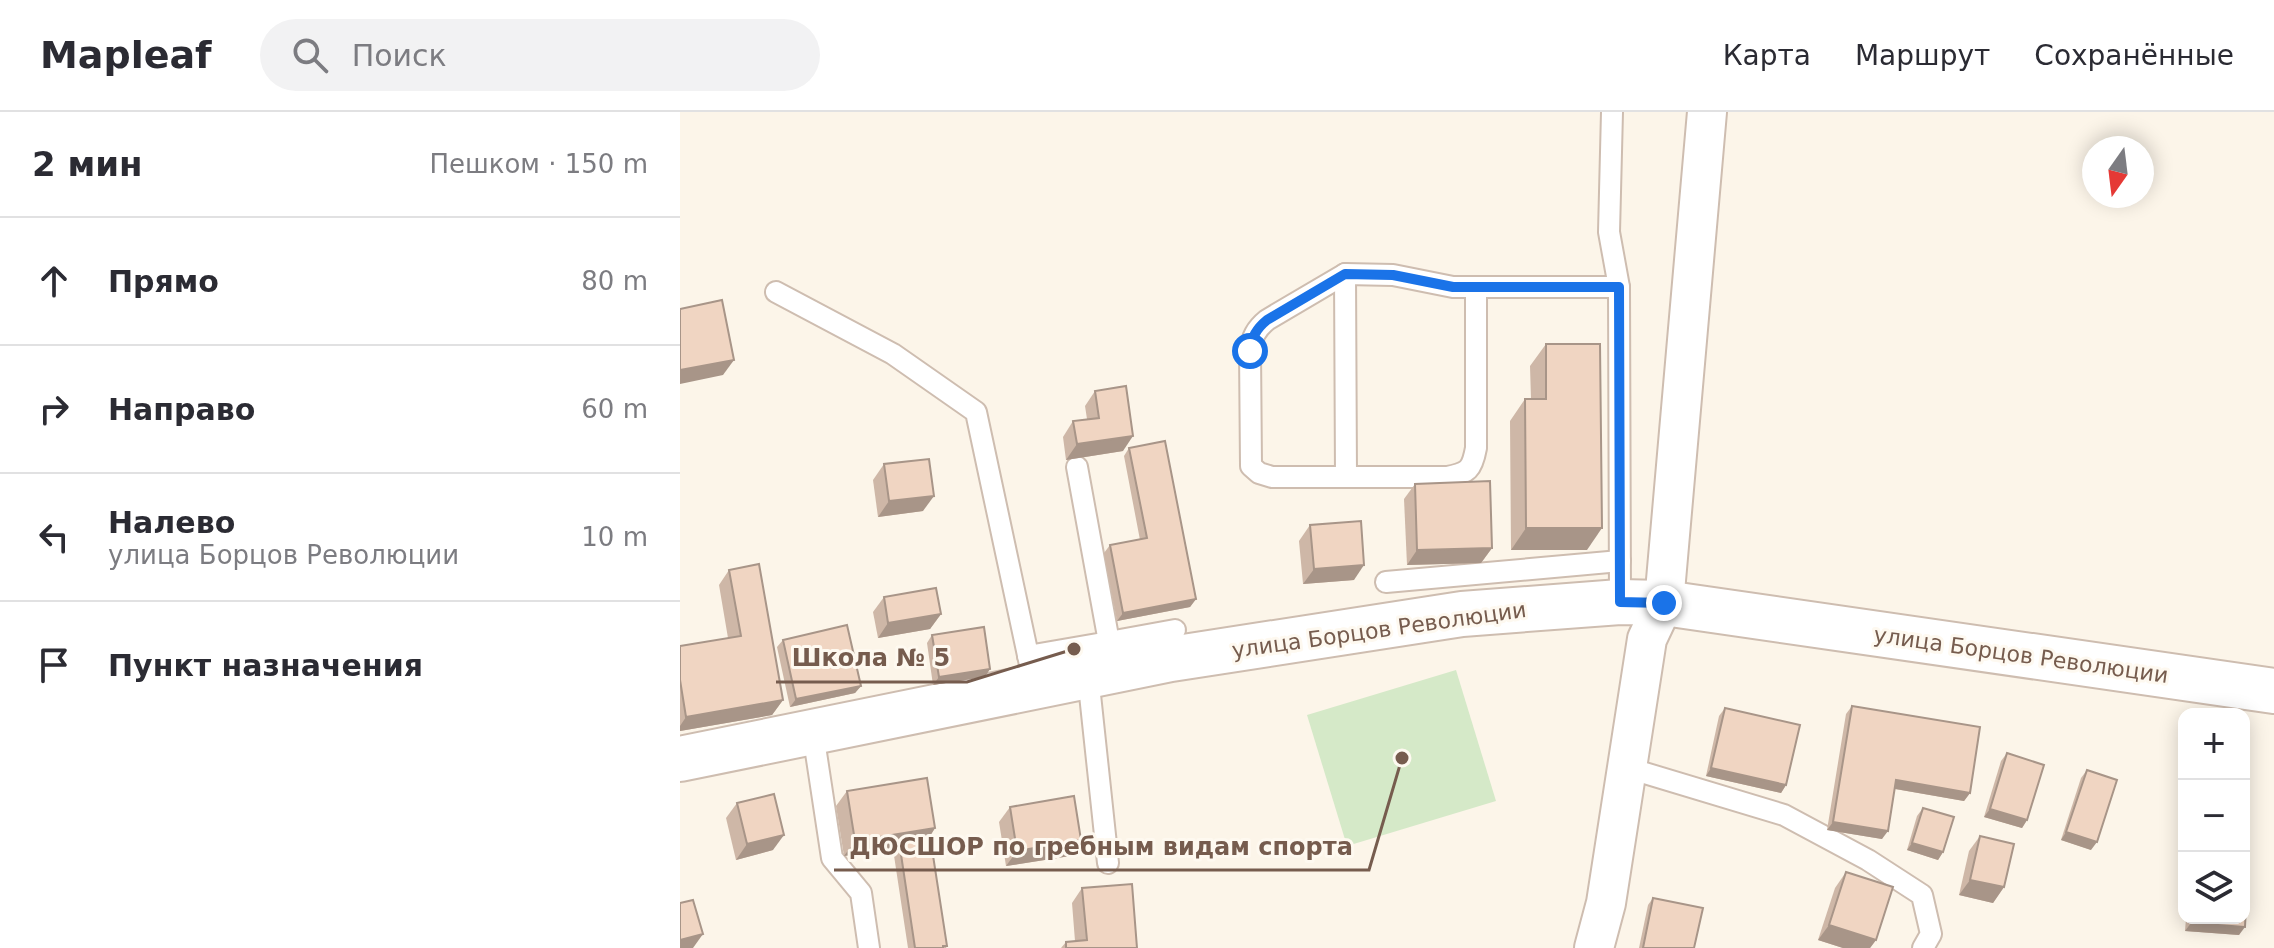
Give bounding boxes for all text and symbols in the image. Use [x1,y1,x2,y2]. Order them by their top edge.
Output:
search box [260,19,820,91]
text: Mapleaf [40,33,212,77]
icon: search [288,33,332,77]
text: Поиск [352,38,447,73]
text: Карта [1723,39,1811,72]
text: Маршрут [1855,39,1990,72]
text: Сохранённые [2034,39,2234,72]
north arrow [2082,136,2154,208]
text: 2 мин [32,144,143,184]
text: Пешком · 150 m [429,149,648,179]
icon: ahead [32,259,76,303]
text: Прямо [108,264,219,299]
text: 80 m [581,266,648,296]
route start [1232,333,1268,369]
icon: right [32,387,76,431]
text: Направо [108,392,255,427]
text: 60 m [581,394,648,424]
text: Налево [108,505,235,540]
icon: left [32,515,76,559]
text: 10 m [581,522,648,552]
text: улица Борцов Революции [108,540,459,570]
route end [1646,585,1682,621]
street label: улица Борцов Революции [1230,597,1528,663]
street label: улица Борцов Революции [1872,622,2170,688]
callout: Школа № 5 [776,634,967,682]
icon: arrive [32,643,76,687]
text: Школа № 5 [792,644,950,672]
text: Пункт назначения [108,648,423,683]
map controls [2178,708,2250,924]
button: + [2178,708,2250,780]
button: − [2178,780,2250,852]
callout: ДЮСШОР по гребным видам спорта [834,822,1369,870]
text: ДЮСШОР по гребным видам спорта [849,833,1353,861]
button: layers [2178,852,2250,924]

